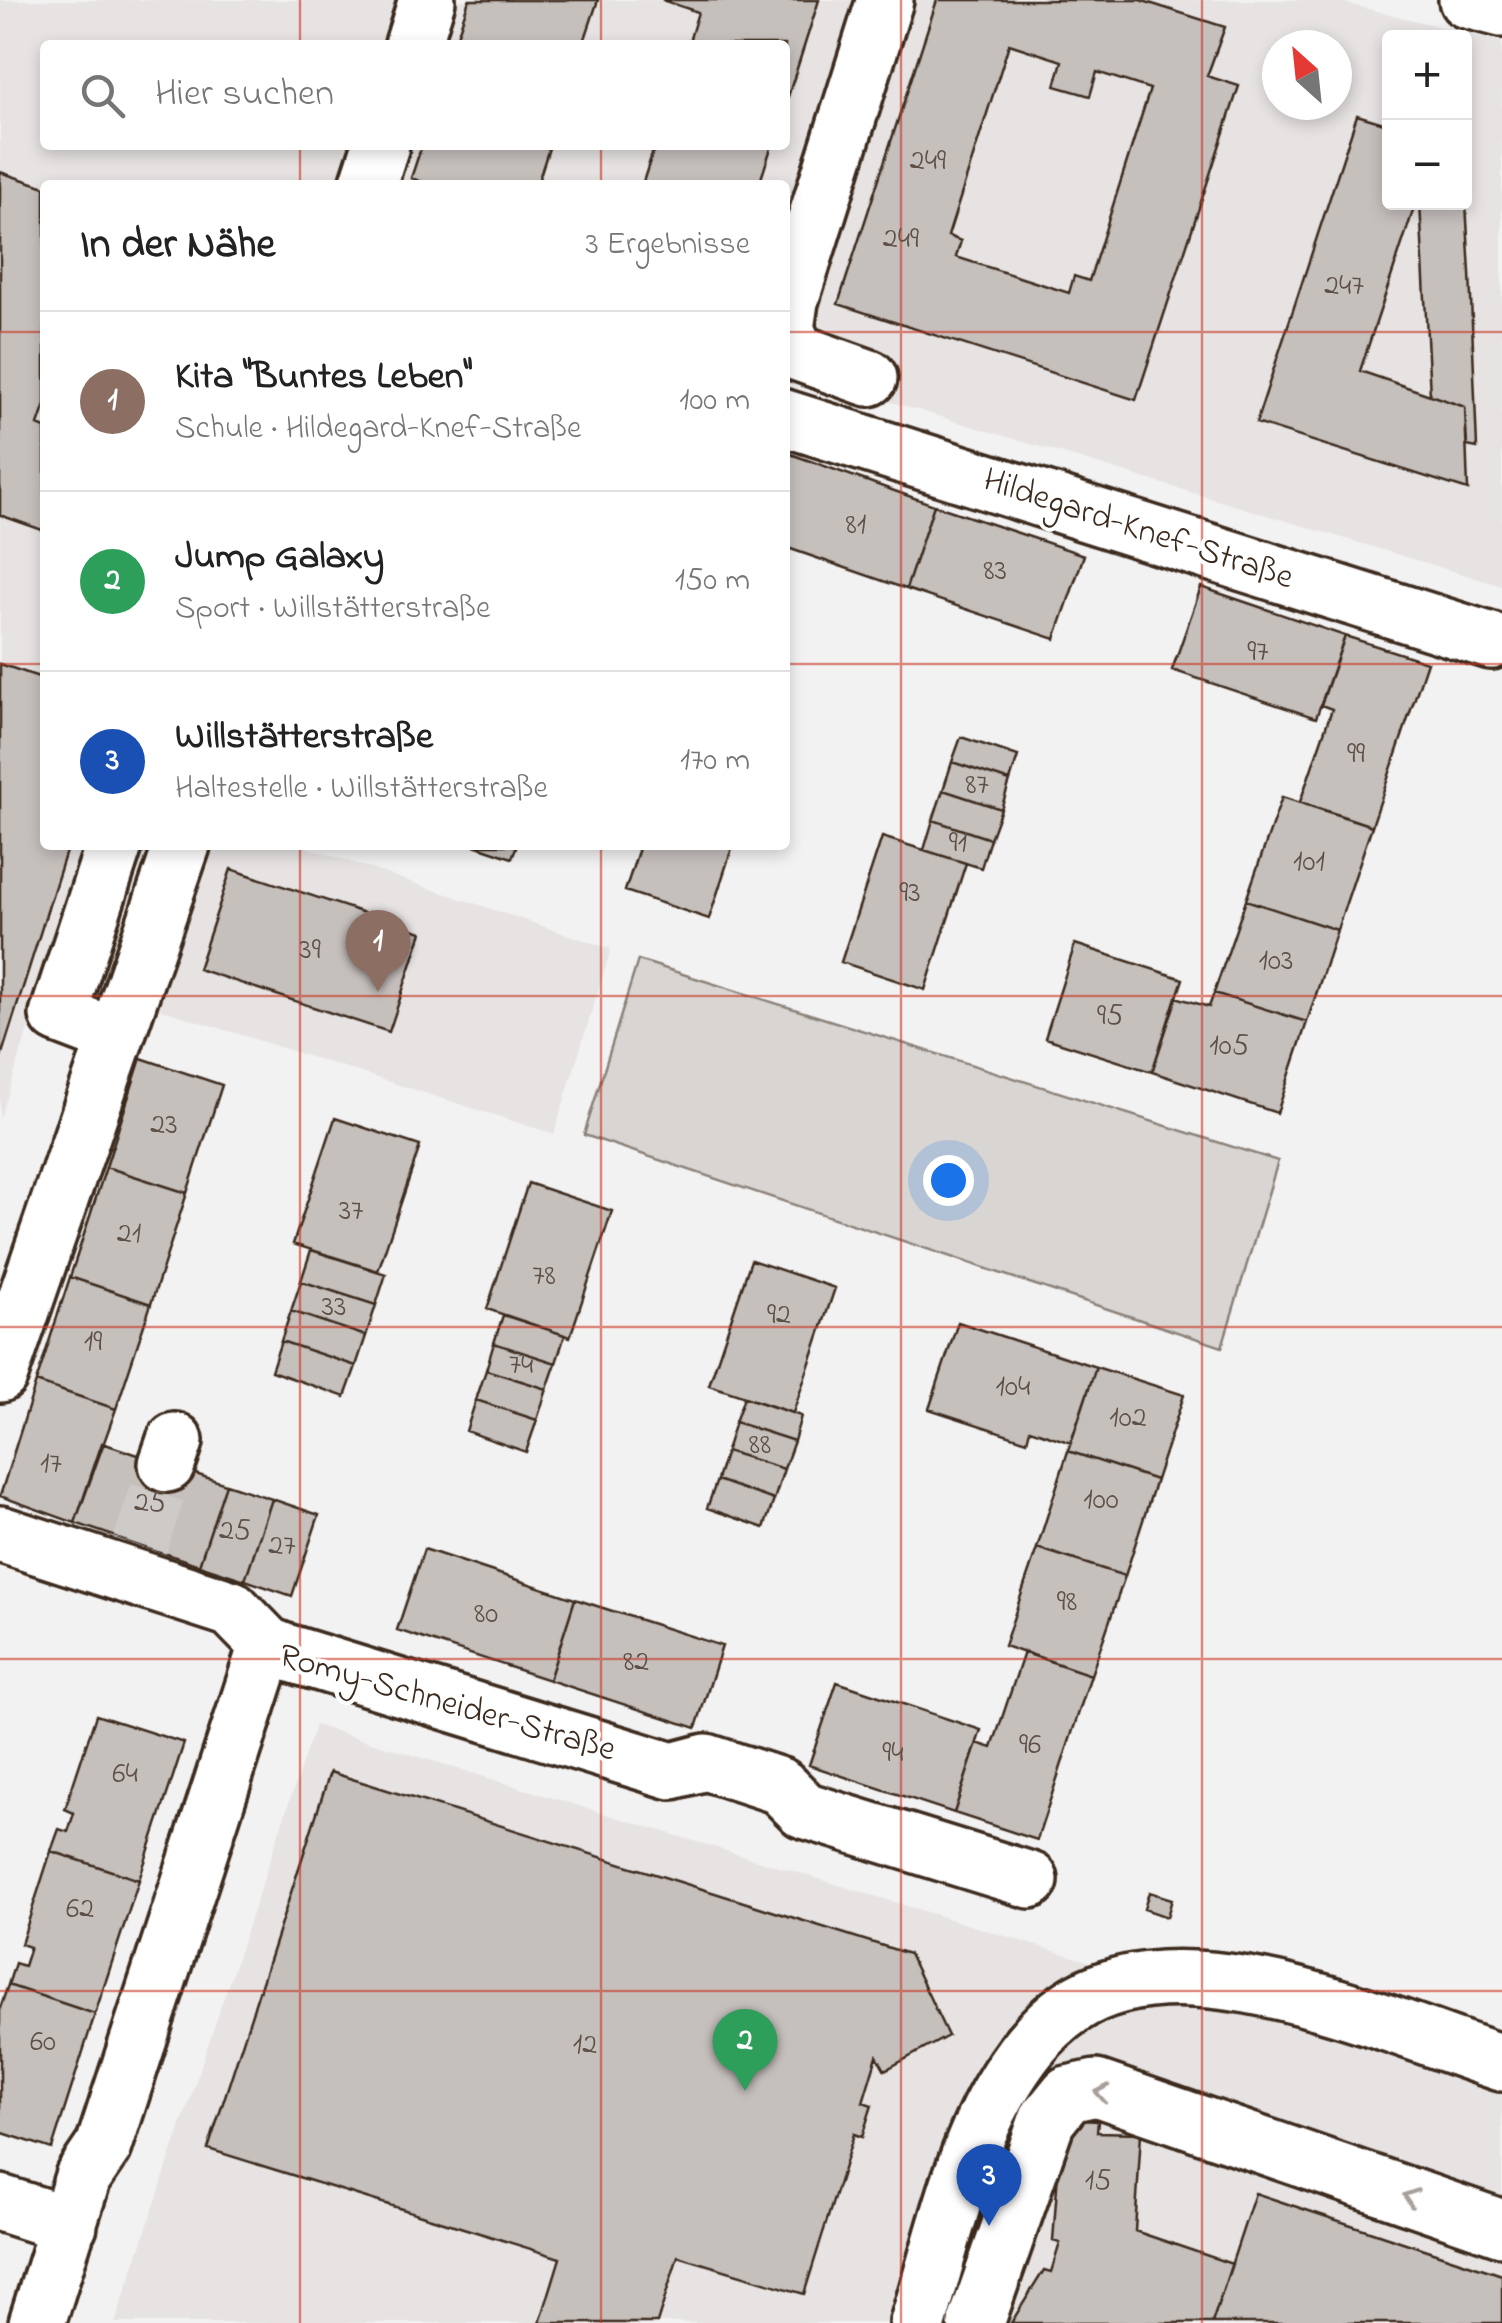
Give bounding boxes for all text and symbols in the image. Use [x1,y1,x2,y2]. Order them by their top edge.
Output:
north arrow [1262,30,1352,120]
map controls [1382,30,1472,210]
button: + [1382,30,1472,120]
search box [40,40,790,150]
text: Hier suchen [155,67,334,123]
icon: search [75,68,130,123]
button: − [1382,120,1472,210]
house number: 249 [910,140,946,184]
text: In der Nähe [80,215,275,276]
house number: 249 [883,218,919,262]
text: 3 Ergebnisse [585,222,750,269]
house number: 247 [1324,265,1364,309]
text: Kita "Buntes Leben" [175,350,472,406]
text: 1 [107,378,118,425]
text: 100 m [679,378,750,425]
text: Schule · Hildegard-Knef-Straße [175,406,581,453]
street label: Hildegard-Knef-Straße [976,456,1300,604]
house number: 81 [846,504,866,548]
text: Jump Galaxy [175,530,384,586]
house number: 83 [983,550,1007,594]
text: 2 [105,558,120,605]
text: 150 m [675,558,750,605]
text: Sport · Willstätterstraße [175,586,490,633]
house number: 97 [1247,631,1269,675]
text: Willstätterstraße [175,710,433,766]
house number: 99 [1347,733,1365,777]
text: 3 [106,738,119,785]
text: 170 m [680,738,750,785]
house number: 87 [965,764,989,808]
text: Haltestelle · Willstätterstraße [175,766,548,813]
house number: 91 [949,822,967,866]
house number: 101 [1293,841,1325,885]
house number: 93 [899,872,921,916]
pin: 1 [346,910,410,992]
house number: 39 [299,929,321,973]
house number: 103 [1259,940,1293,984]
house number: 95 [1097,995,1123,1039]
house number: 105 [1209,1025,1249,1069]
house number: 23 [150,1104,178,1148]
your location [923,1155,974,1206]
house number: 37 [339,1190,363,1234]
house number: 21 [117,1213,141,1257]
house number: 78 [532,1255,556,1299]
house number: 33 [322,1286,346,1330]
house number: 92 [767,1294,791,1338]
house number: 19 [84,1321,102,1365]
house number: 74 [509,1344,533,1388]
house number: 104 [996,1366,1030,1410]
house number: 102 [1109,1397,1147,1441]
house number: 88 [749,1424,771,1468]
house number: 17 [40,1443,62,1487]
house number: 100 [1083,1479,1119,1523]
house number: 25 [134,1482,166,1526]
house number: 25 [219,1510,251,1554]
house number: 27 [268,1525,296,1569]
house number: 98 [1057,1581,1077,1625]
house number: 80 [474,1593,498,1637]
street label: Romy-Schneider-Straße [272,1631,622,1777]
house number: 82 [623,1641,649,1685]
house number: 96 [1019,1724,1041,1768]
house number: 94 [882,1732,904,1776]
house number: 64 [112,1753,138,1797]
house number: 62 [66,1888,94,1932]
pin: 2 [712,2008,778,2091]
house number: 60 [30,2021,56,2065]
house number: 12 [573,2024,597,2068]
one-way arrow [1094,2083,1111,2105]
pin: 3 [956,2144,1022,2226]
house number: 15 [1085,2160,1111,2204]
one-way arrow [1402,2188,1419,2208]

